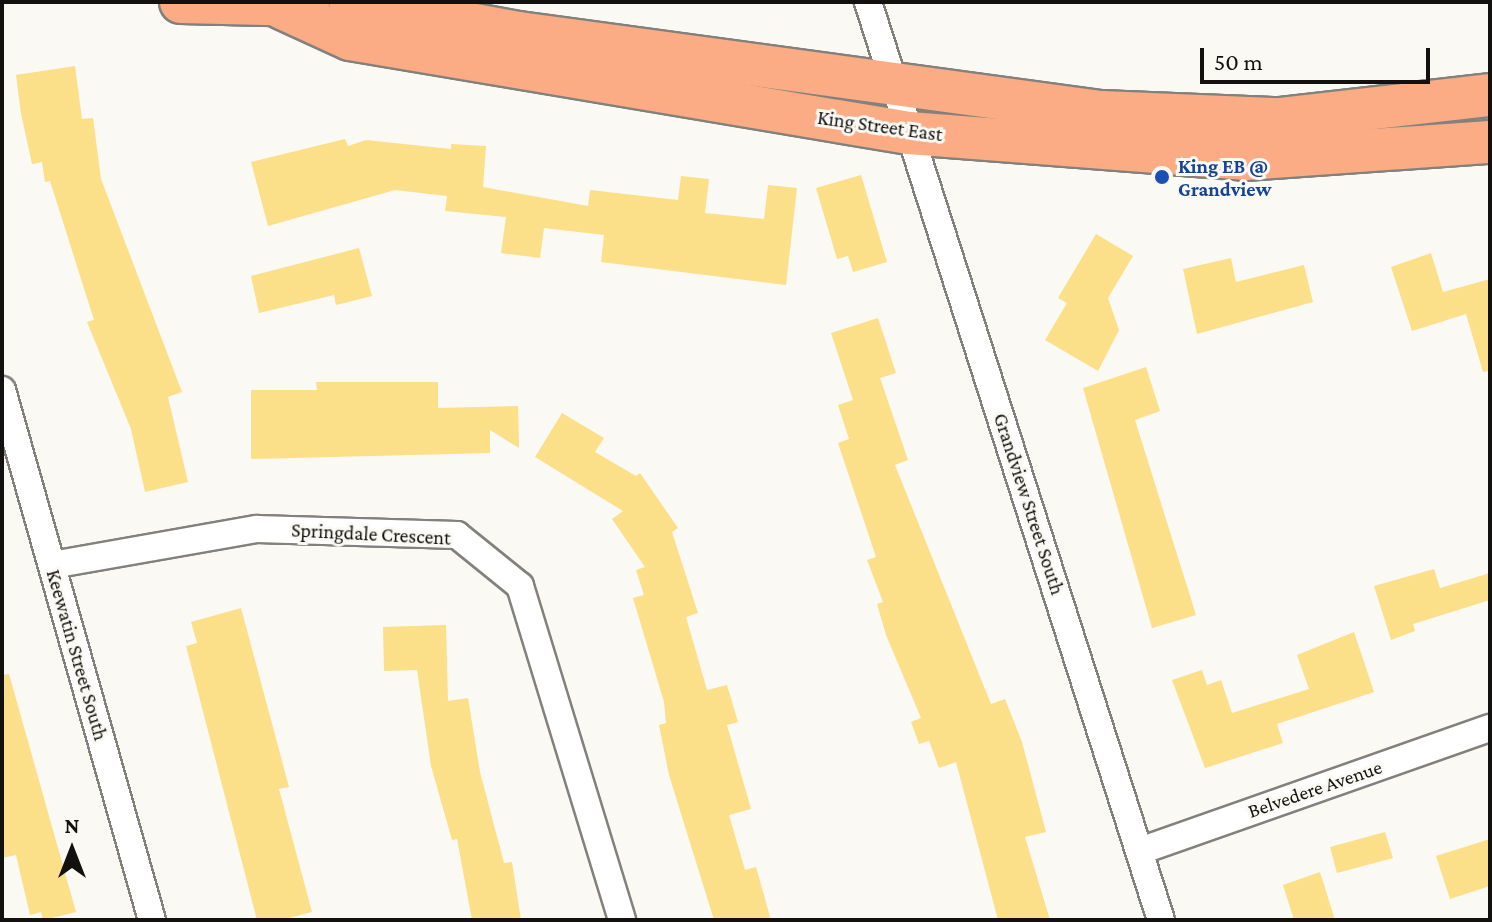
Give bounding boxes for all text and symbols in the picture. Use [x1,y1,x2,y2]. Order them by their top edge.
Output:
scale bar [1204,32,1434,82]
text: 50 m [1214,48,1263,75]
street label: King Street East [816,105,944,147]
place label: King EB @ Grandview [1178,154,1271,201]
marker: King EB @ Grandview [1153,168,1171,186]
street label: Grandview Street South [988,410,1070,598]
street label: Springdale Crescent [291,518,451,550]
street label: Keewatin Street South [41,567,113,743]
street label: Belvedere Avenue [1245,755,1385,823]
north arrow [32,810,112,890]
text: N [65,813,80,838]

